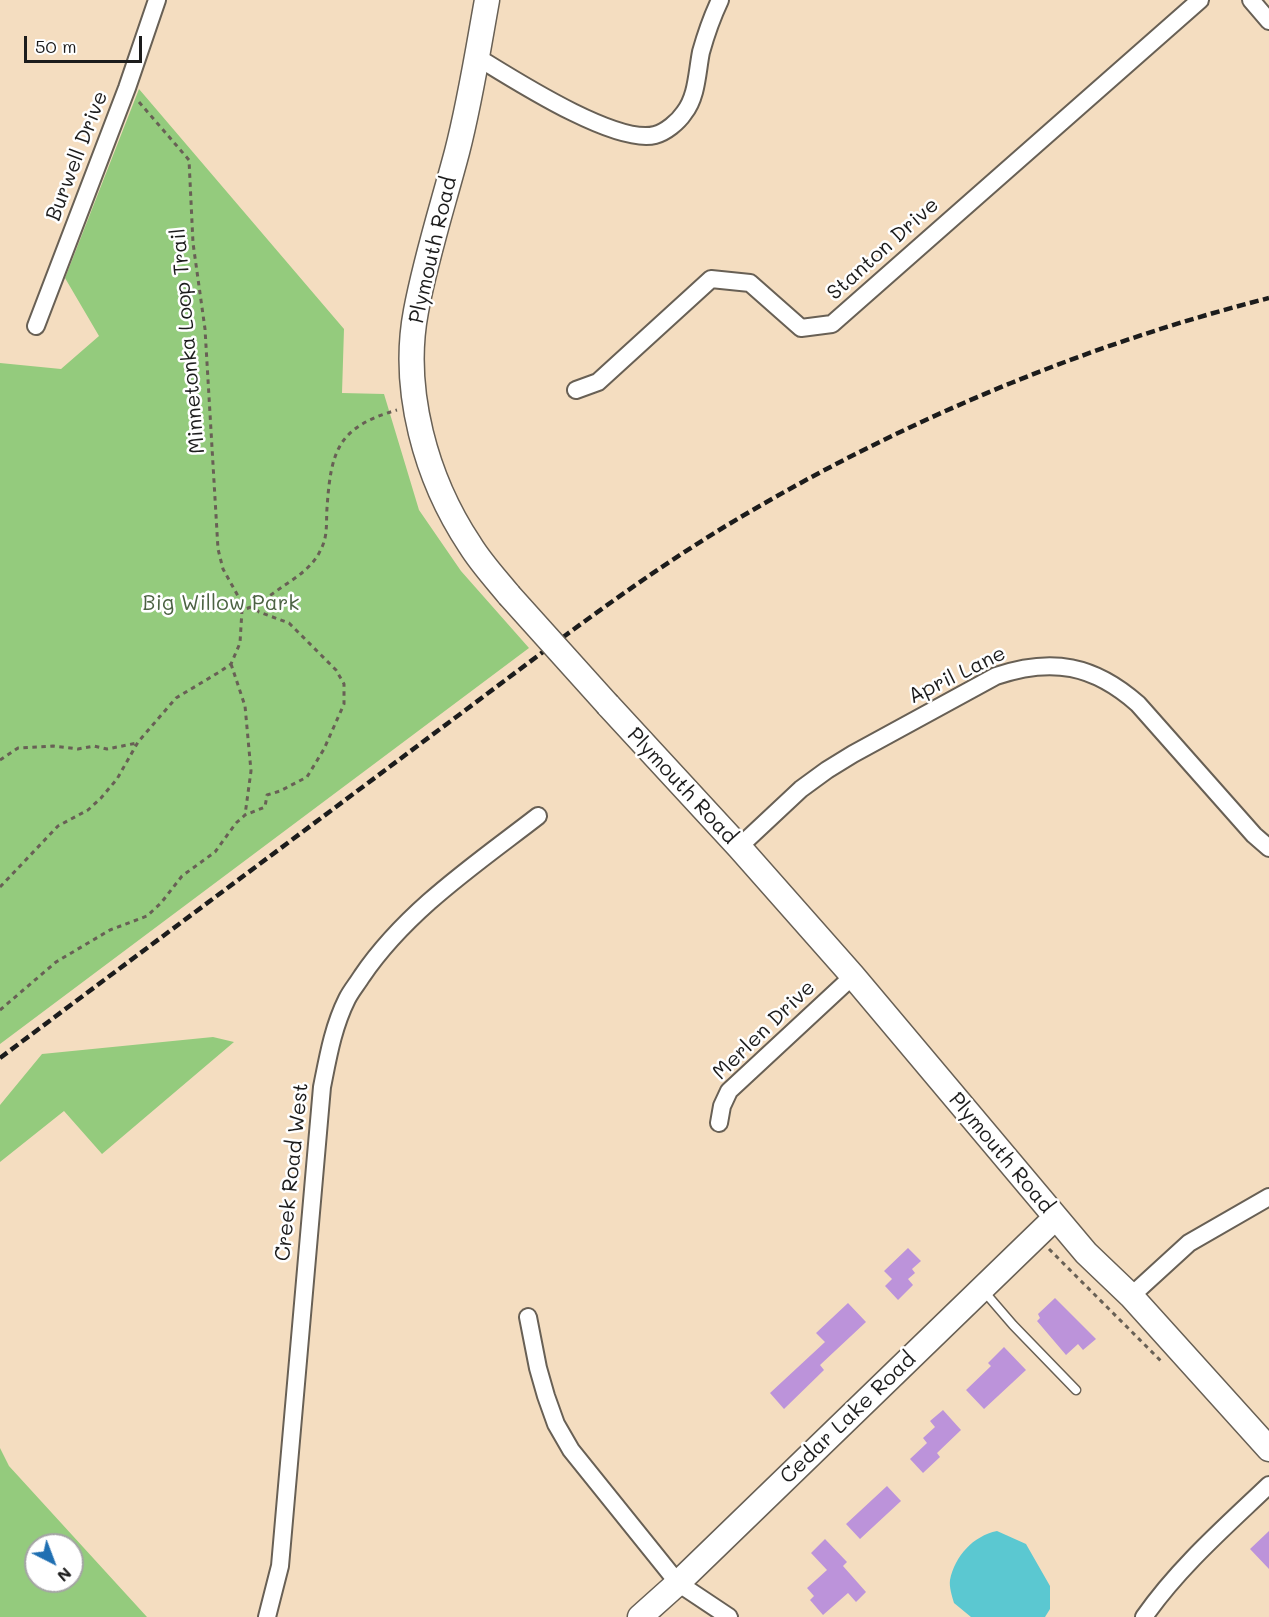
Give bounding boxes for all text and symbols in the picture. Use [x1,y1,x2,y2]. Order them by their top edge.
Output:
scale bar [27,24,146,62]
text: 50 m [35,34,77,58]
street label: Burwell Drive [41,87,113,225]
street label: Plymouth Road [404,174,462,326]
street label: Stanton Drive [822,192,944,306]
street label: Minnetonka Loop Trail [166,227,210,455]
park label: Big Willow Park [143,591,299,617]
street label: April Lane [904,641,1010,709]
street label: Plymouth Road [622,723,742,849]
street label: Merlen Drive [708,975,820,1085]
street label: Creek Road West [270,1082,314,1262]
street label: Plymouth Road [943,1088,1059,1218]
street label: Cedar Lake Road [775,1347,921,1489]
north arrow [24,1533,84,1593]
text: N [53,1563,77,1587]

